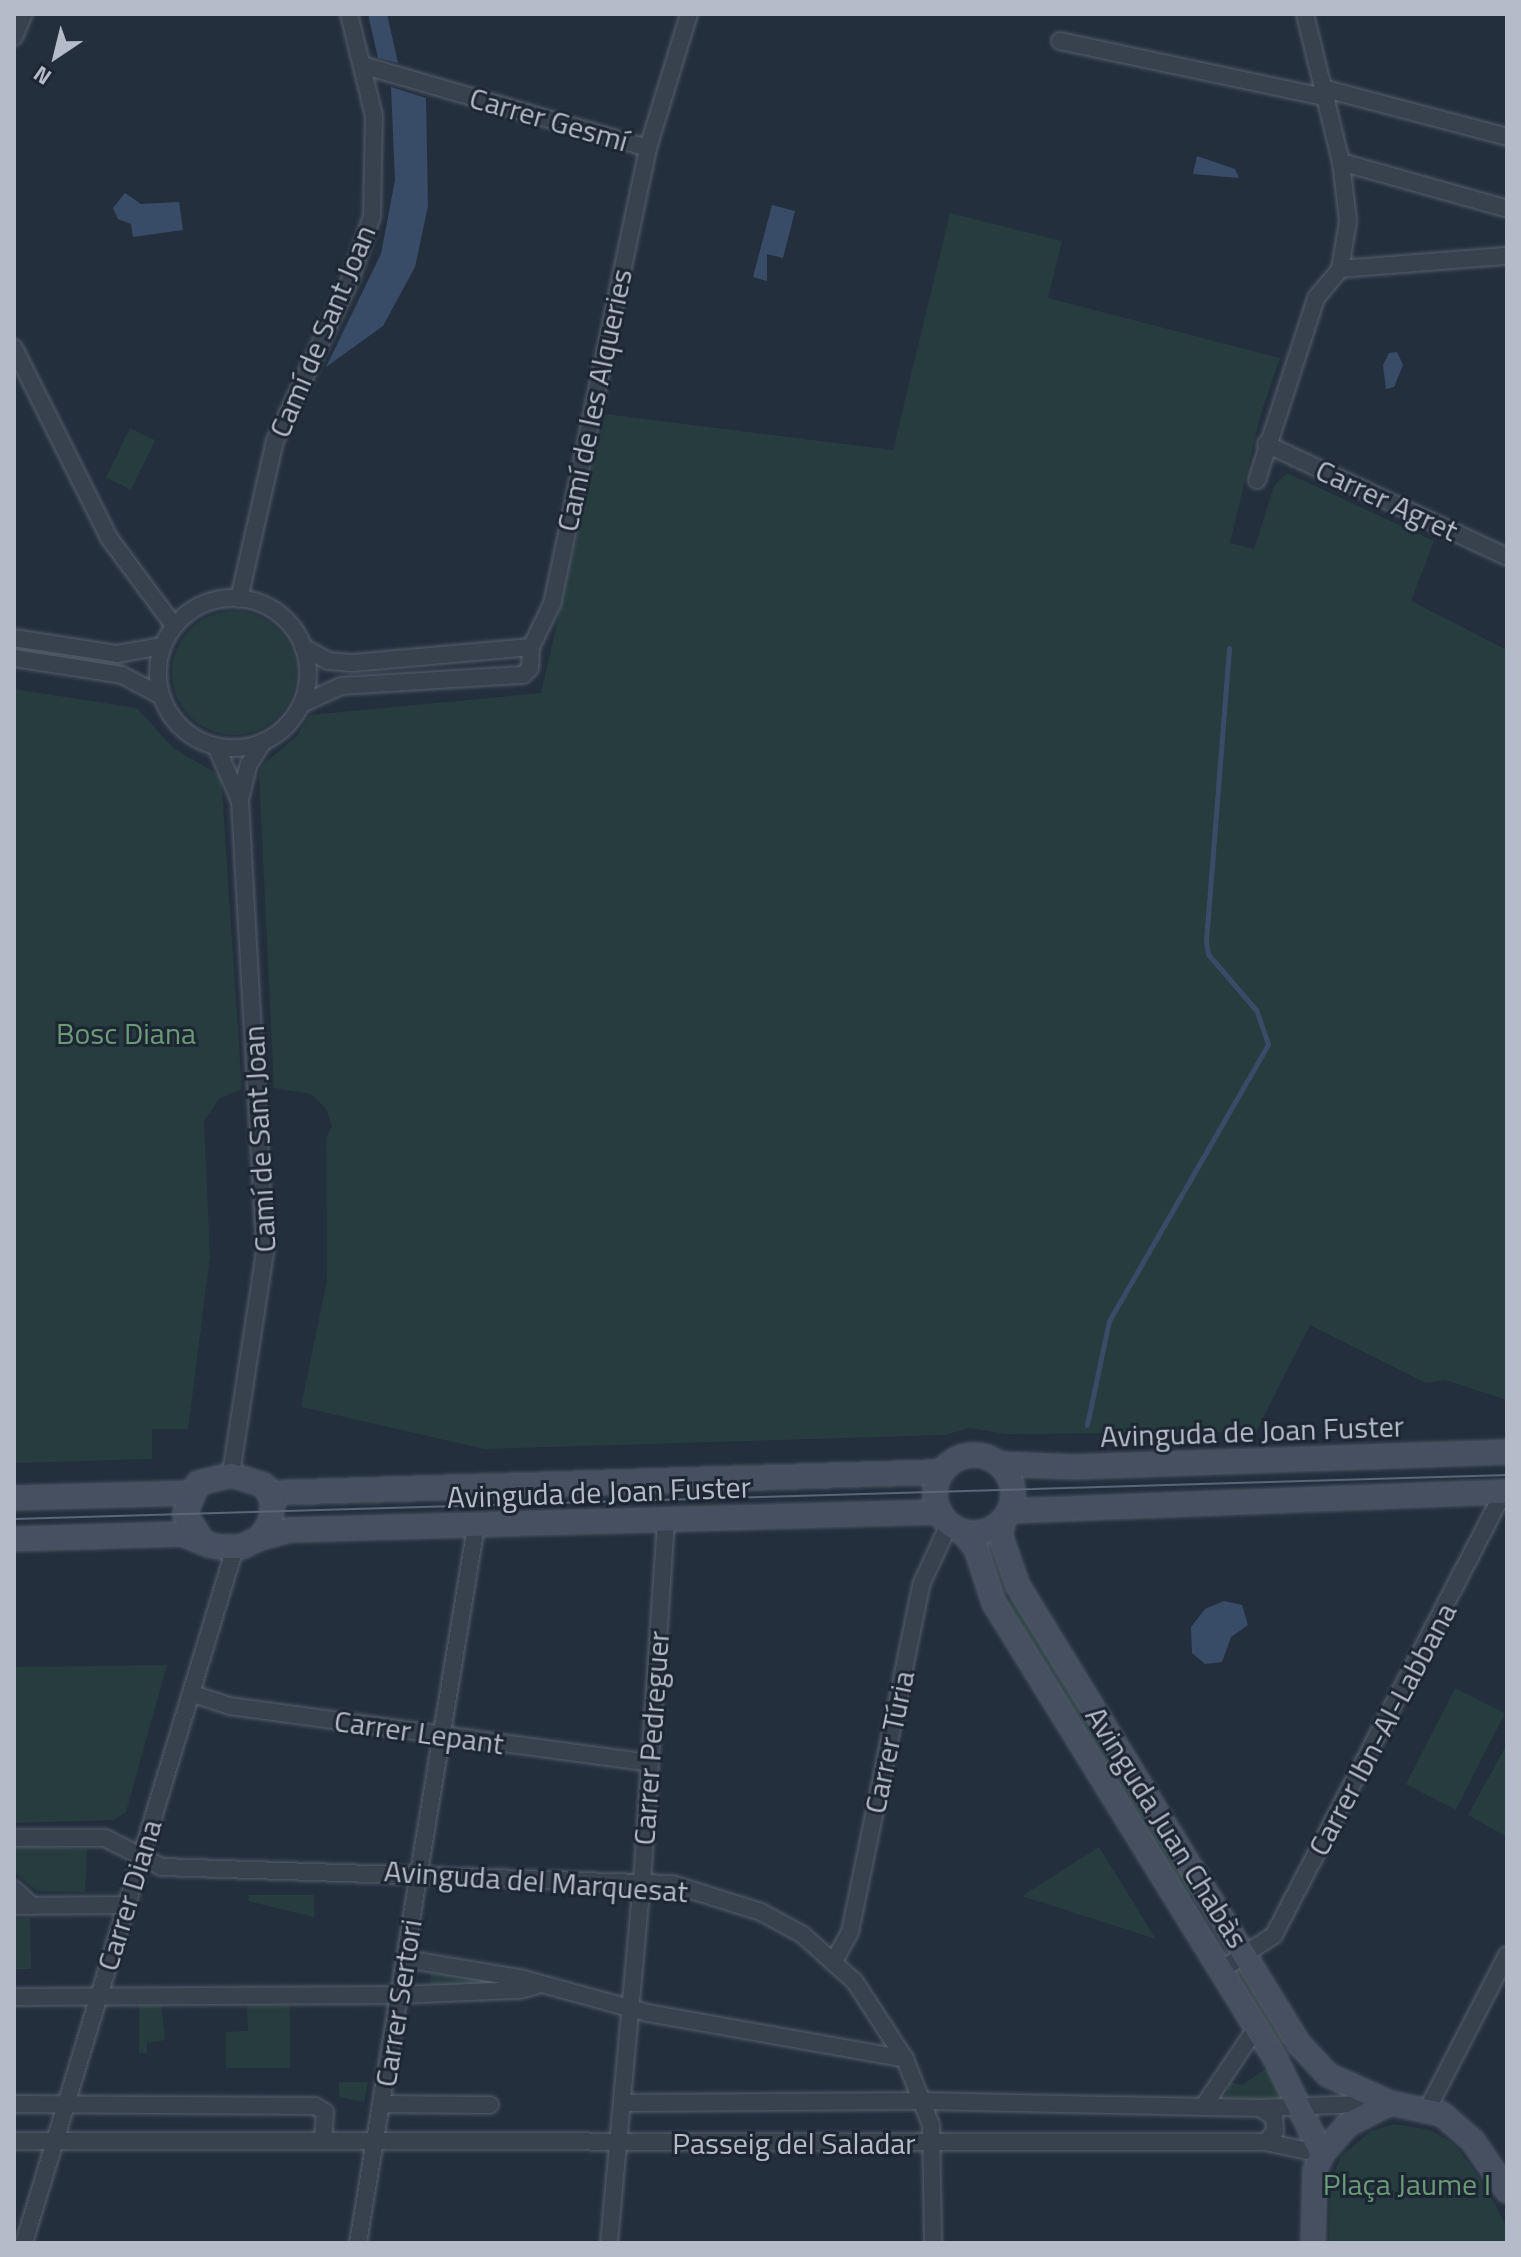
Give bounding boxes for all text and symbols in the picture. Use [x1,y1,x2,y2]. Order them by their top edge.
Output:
north arrow [16,16,96,96]
text: N [26,57,58,94]
street label: Carrer Gesmí [466,79,632,159]
street label: Camí de Sant Joan [261,219,383,443]
street label: Camí de les Alqueries [549,265,639,535]
street label: Carrer Agret [1310,451,1464,549]
park label: Bosc Diana [56,1015,196,1051]
street label: Camí de Sant Joan [235,1025,283,1253]
street label: Avinguda de Joan Fuster [1099,1408,1405,1454]
street label: Avinguda de Joan Fuster [446,1469,752,1515]
street label: Carrer Ibn-Al-Labbana [1300,1596,1464,1862]
street label: Carrer Pedreguer [626,1630,676,1846]
street label: Carrer Túria [856,1667,922,1817]
street label: Avinguda Juan Chabàs [1078,1700,1256,1954]
street label: Carrer Lepant [332,1702,506,1762]
street label: Carrer Diana [89,1815,169,1975]
street label: Avinguda del Marquesat [383,1852,689,1910]
street label: Carrer Sertori [367,1917,429,2089]
street label: Passeig del Saladar [672,2125,916,2161]
park label: Plaça Jaume I [1323,2166,1491,2202]

